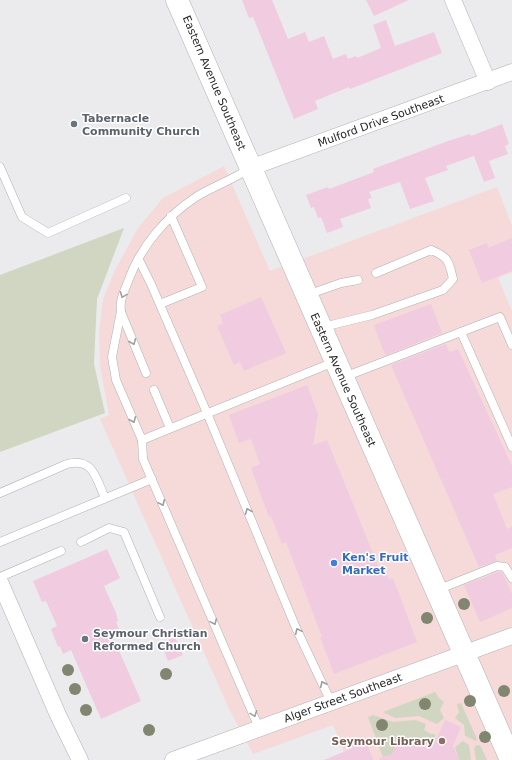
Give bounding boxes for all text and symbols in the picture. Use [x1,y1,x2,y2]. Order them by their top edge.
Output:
street label: Eastern Avenue Southeast [180,14,249,153]
street label: Mulford Drive Southeast [316,92,446,150]
place label: Tabernacle Community Church [82,112,200,138]
marker: Tabernacle Community Church [69,119,79,129]
one-way arrow [119,292,127,299]
street label: Eastern Avenue Southeast [308,311,379,450]
one-way arrow [129,338,137,345]
one-way arrow [128,415,136,423]
one-way arrow [157,498,165,506]
one-way arrow [244,508,252,515]
place label: Ken's Fruit Market [342,551,408,577]
marker: Ken's Fruit Market [329,558,339,568]
one-way arrow [209,617,217,625]
place label: Seymour Christian Reformed Church [93,627,208,653]
one-way arrow [295,628,303,636]
marker: Seymour Christian Reformed Church [80,634,90,644]
street label: Alger Street Southeast [282,670,404,725]
one-way arrow [320,681,328,688]
one-way arrow [250,711,258,718]
place label: Seymour Library [331,735,434,748]
marker: Seymour Library [437,736,447,746]

